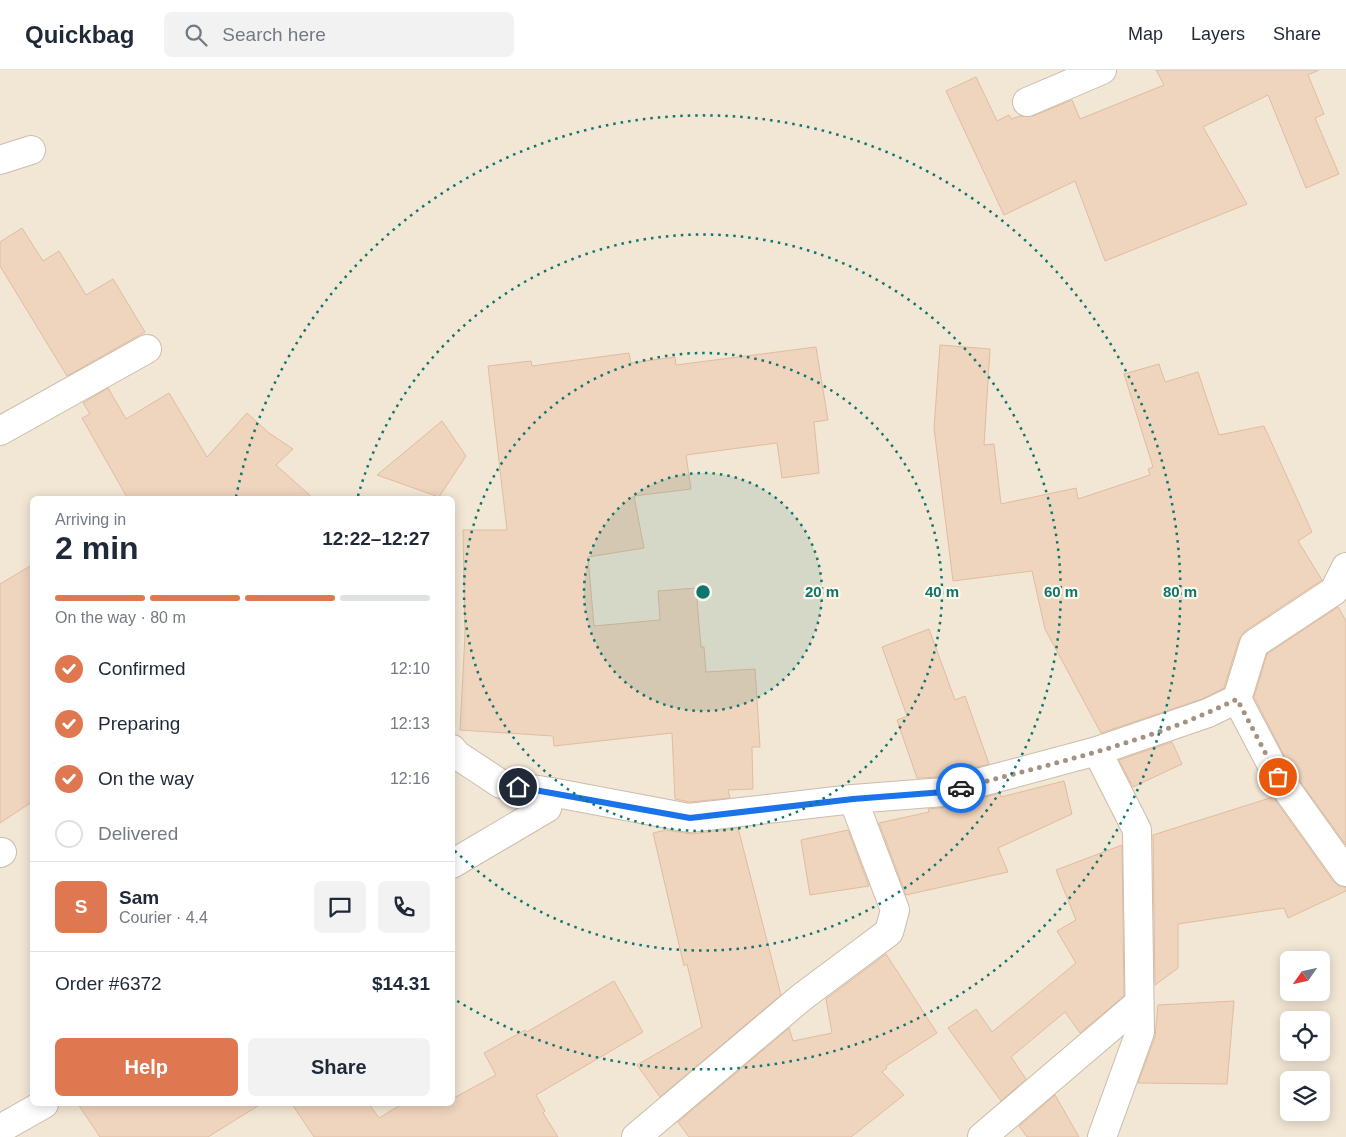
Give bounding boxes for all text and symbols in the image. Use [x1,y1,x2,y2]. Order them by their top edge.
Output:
search box [164,12,514,57]
text: Quickbag [25,21,134,48]
icon: search [182,21,210,49]
text: Search here [222,24,326,45]
text: Map [1128,24,1163,44]
text: Layers [1191,24,1245,44]
text: Share [1273,24,1321,44]
text: Arriving in [55,511,126,528]
text: 12:22–12:27 [322,528,430,549]
text: 2 min [55,530,139,566]
centre of rings [694,583,712,601]
text: 20 m [805,583,839,600]
text: 40 m [925,583,959,600]
text: 60 m [1044,583,1078,600]
text: 80 m [1163,583,1197,600]
text: On the way · 80 m [55,609,186,626]
icon: check [55,655,83,683]
text: Confirmed [98,658,186,679]
text: 12:10 [390,660,430,677]
icon: check [55,710,83,738]
text: Preparing [98,713,180,734]
text: 12:13 [390,715,430,732]
pin [1257,756,1299,798]
courier [936,763,986,813]
icon: bag [1264,763,1292,791]
icon: check [55,765,83,793]
pin [497,766,539,808]
text: On the way [98,768,194,789]
text: 12:16 [390,770,430,787]
icon: home [504,773,532,801]
icon: car [947,774,975,802]
text: Delivered [98,823,178,844]
button: chat [314,881,366,933]
button: phone [378,881,430,933]
text: Sam [119,887,159,908]
text: S [75,896,87,917]
text: Courier · 4.4 [119,909,208,926]
north arrow [1280,951,1330,1001]
map controls [1280,951,1330,1121]
text: Order #6372 [55,973,162,994]
text: $14.31 [372,973,430,994]
button: locate [1280,1011,1330,1061]
button: Help [55,1038,238,1096]
button: Share [248,1038,430,1096]
button: layers [1280,1071,1330,1121]

